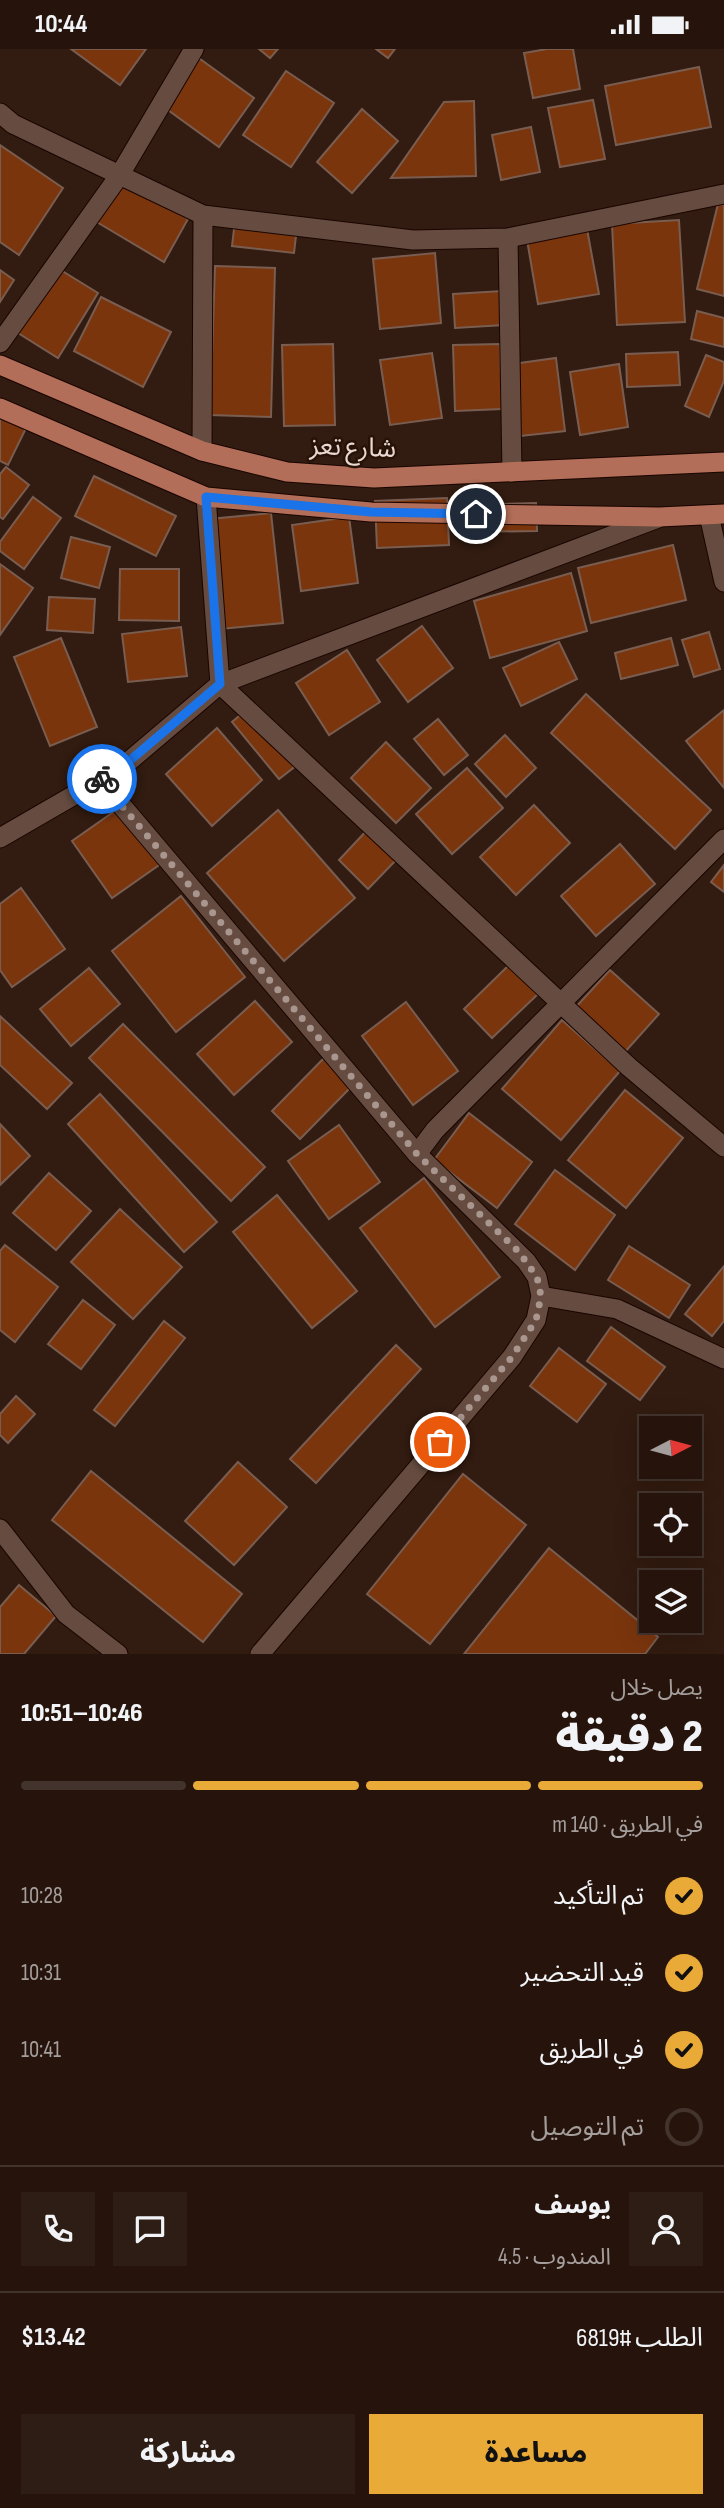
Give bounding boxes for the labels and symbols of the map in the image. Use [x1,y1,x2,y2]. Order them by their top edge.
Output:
street label: شارع تعز [308,431,397,467]
pin [446,484,506,544]
courier [67,744,137,814]
pin [410,1412,470,1472]
north arrow [639,1416,702,1479]

